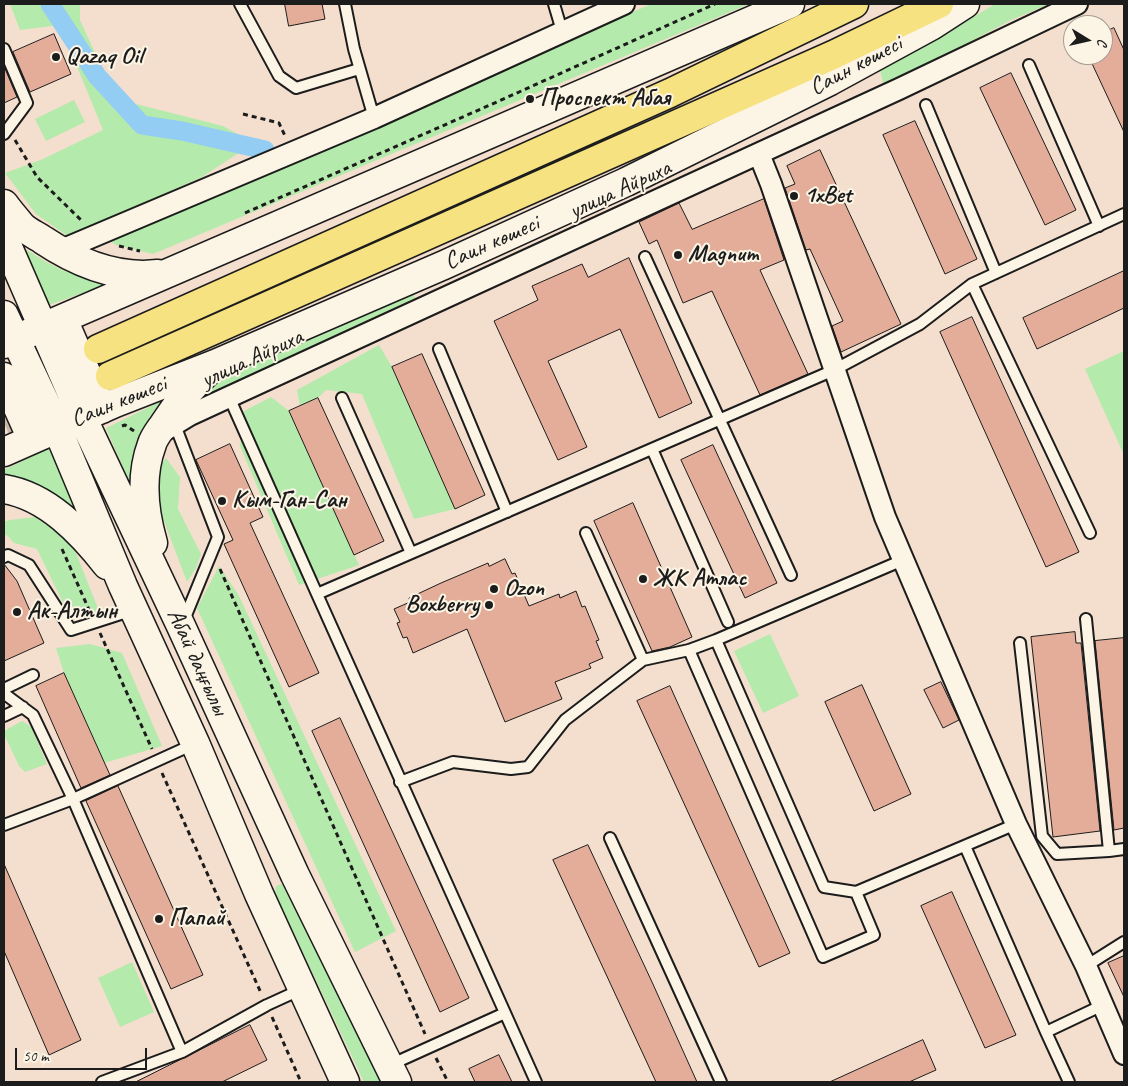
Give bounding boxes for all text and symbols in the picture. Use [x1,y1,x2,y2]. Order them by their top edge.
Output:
north arrow [1063,15,1113,65]
street label: Саин көшесі [805,30,907,102]
text: С [1093,38,1111,47]
place label: Qazaq Oil [66,43,142,71]
marker: Qazaq Oil [50,51,62,63]
place label: Проспект Абая [540,85,670,113]
marker: Проспект Абая [524,93,536,105]
street label: улица Айриха [564,154,676,226]
place label: 1xBet [804,182,852,210]
marker: 1xBet [788,190,800,202]
street label: Саин көшесі [440,209,544,277]
place label: Magnum [688,241,758,269]
marker: Magnum [672,249,684,261]
street label: улица Айриха [196,323,308,395]
street label: Саин көшесі [67,370,171,434]
place label: Кым-Ган-Сан [232,487,347,515]
marker: Кым-Ган-Сан [216,495,228,507]
place label: ЖК Атлас [653,565,747,593]
marker: ЖК Атлас [637,573,649,585]
place label: Ozon [504,575,544,603]
marker: Ozon [488,583,500,595]
place label: Boxberry [405,591,479,619]
place label: Ак-Алтын [27,598,117,626]
marker: Boxberry [483,599,495,611]
street label: Абай даңғылы [160,604,234,720]
marker: Ак-Алтын [11,606,23,618]
place label: Папай [169,905,225,933]
marker: Папай [153,913,165,925]
scale bar [18,1038,150,1070]
text: 50 m [23,1047,49,1066]

